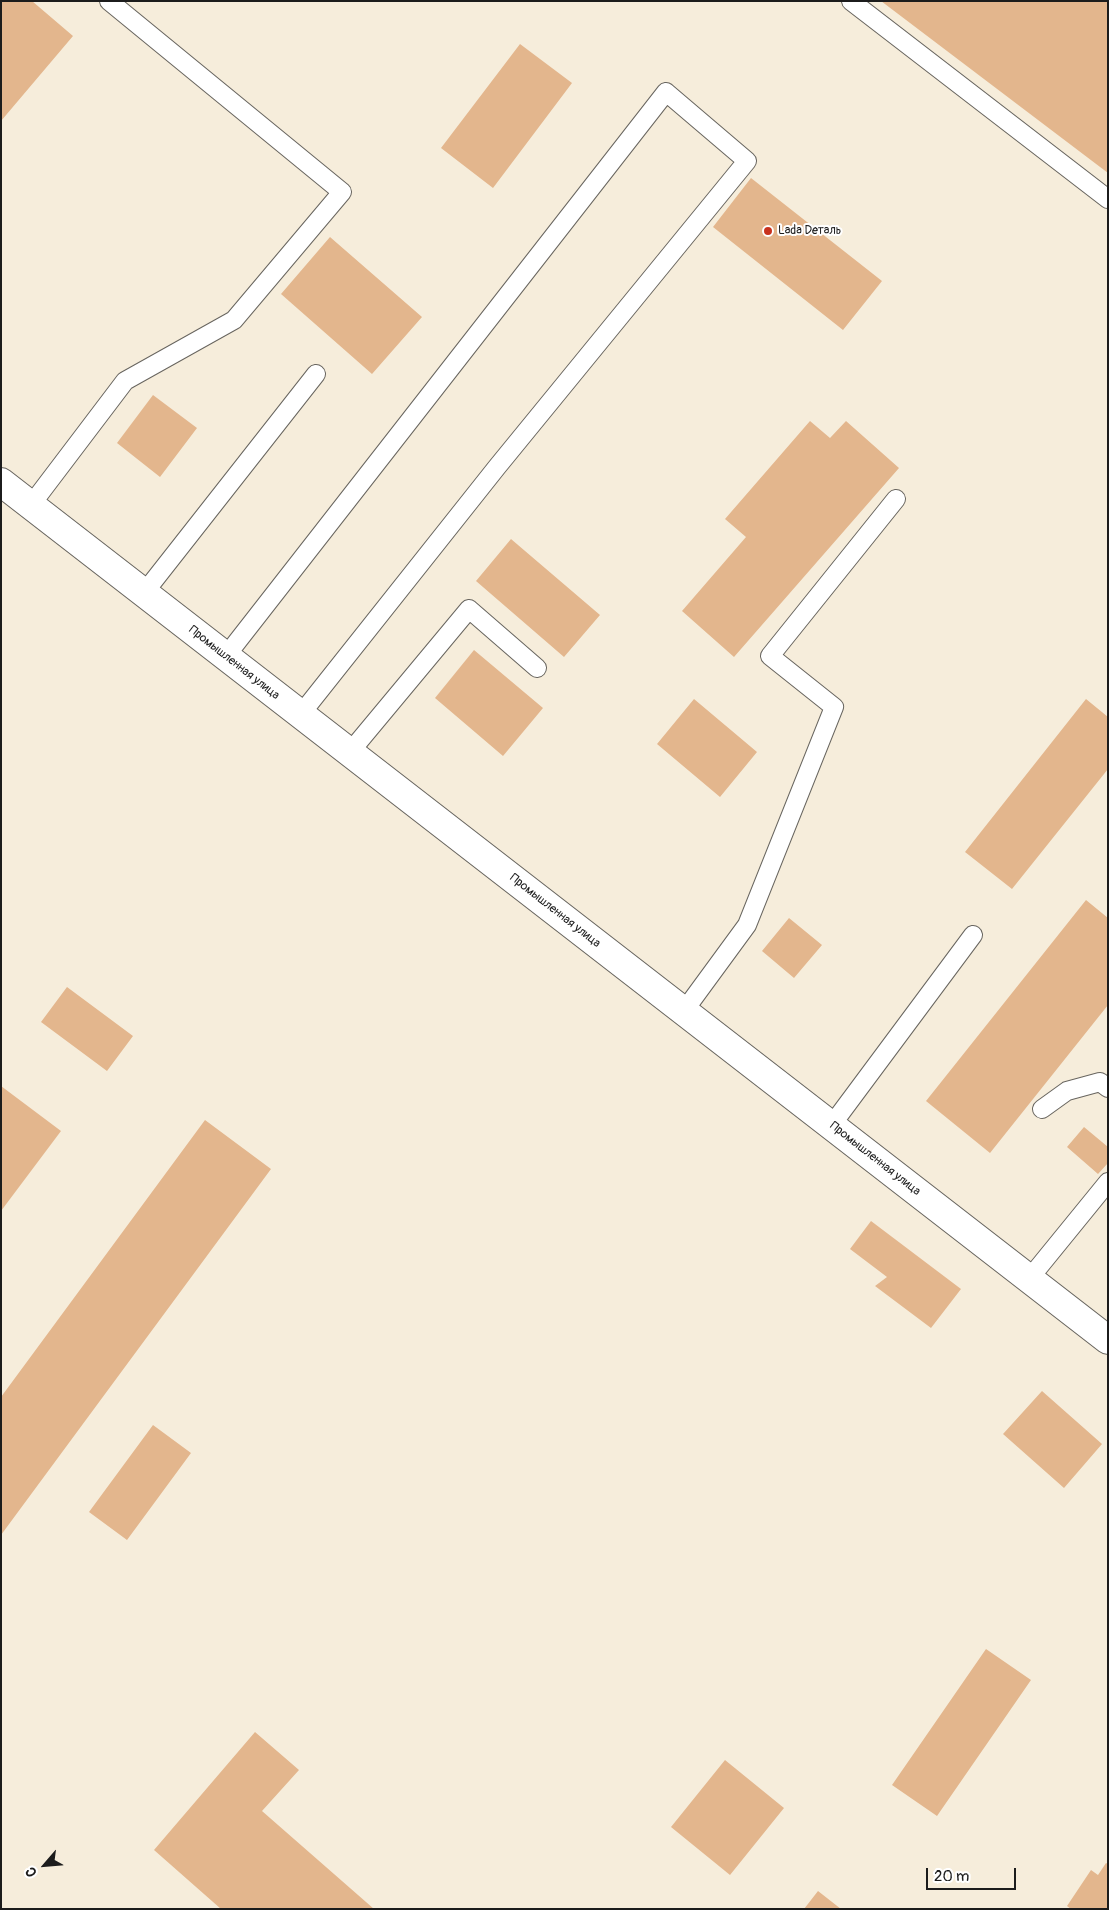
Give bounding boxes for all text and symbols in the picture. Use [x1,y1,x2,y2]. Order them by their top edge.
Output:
place label: Lada Dеталь [778,224,841,238]
marker: Lada Dеталь [762,225,774,237]
street label: Промышленная улица [186,623,282,703]
street label: Промышленная улица [507,871,603,951]
street label: Промышленная улица [827,1119,923,1199]
north arrow [20,1840,70,1890]
scale bar [929,1858,1019,1890]
text: С [22,1864,41,1880]
text: 20 m [934,1867,969,1886]

